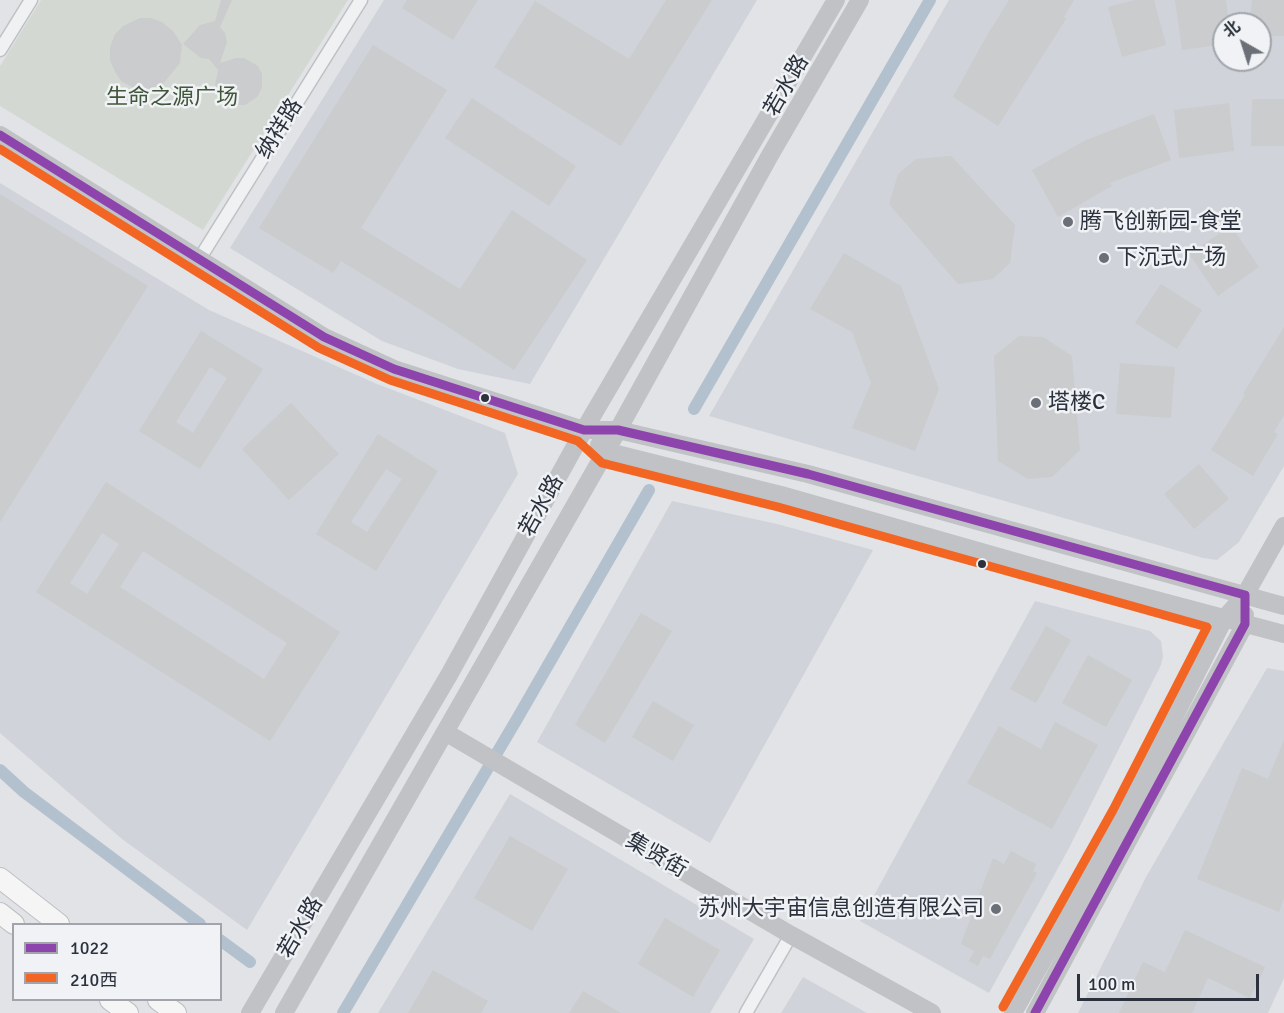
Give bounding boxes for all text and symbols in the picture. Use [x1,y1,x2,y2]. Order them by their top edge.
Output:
north arrow [1212,12,1272,72]
text: 北 [1219,17,1244,42]
street label: 若水路 [759,51,815,121]
park label: 生命之源广场 [106,85,238,111]
street label: 纳祥路 [251,94,309,164]
place label: 腾飞创新园-食堂 [1080,209,1242,235]
marker: 腾飞创新园-食堂 [1061,215,1075,229]
place label: 下沉式广场 [1116,245,1226,271]
marker: 下沉式广场 [1097,251,1111,265]
place label: 塔楼C [1048,390,1105,416]
unlabelled marker [479,392,491,404]
marker: 塔楼C [1029,396,1043,410]
street label: 若水路 [514,471,570,541]
unlabelled marker [976,558,988,570]
street label: 集贤街 [621,828,691,884]
street label: 若水路 [273,893,329,963]
place label: 苏州大宇宙信息创造有限公司 [698,896,984,922]
marker: 苏州大宇宙信息创造有限公司 [989,902,1003,916]
legend [12,923,222,1001]
text: 1022 [70,937,109,959]
scale bar [1080,962,1262,1000]
text: 210西 [70,969,117,991]
text: 100 m [1088,973,1135,995]

